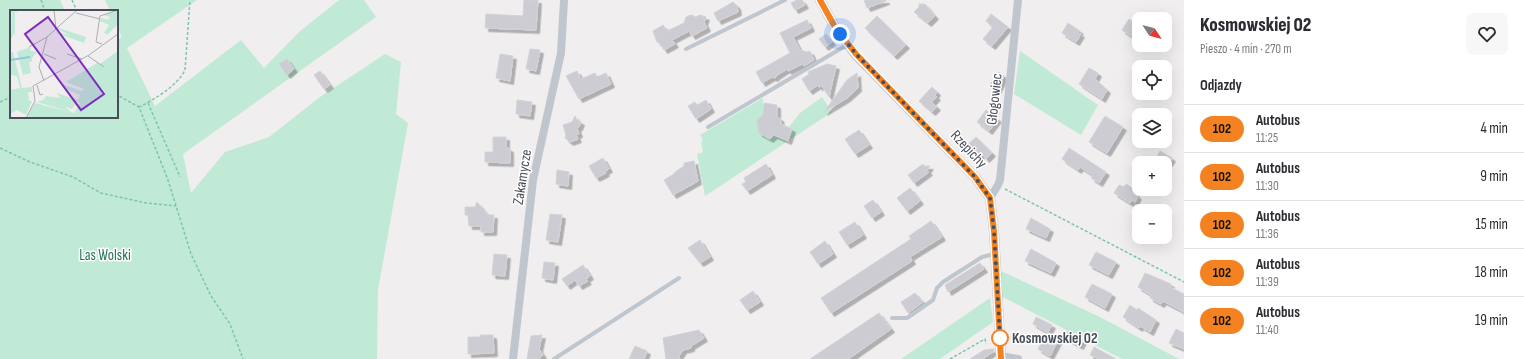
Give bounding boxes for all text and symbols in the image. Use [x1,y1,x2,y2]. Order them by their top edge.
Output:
inset map [10,10,118,118]
north arrow [1132,12,1172,52]
map controls [1132,12,1172,244]
button: heart [1466,13,1508,55]
text: Kosmowskiej 02 [1200,14,1311,37]
your location [830,24,850,44]
text: Pieszo · 4 min · 270 m [1200,41,1292,57]
button: locate [1132,60,1172,100]
street label: Głogowiec [982,72,1007,126]
text: Odjazdy [1200,76,1242,95]
button: layers [1132,108,1172,148]
text: Autobus [1256,111,1300,130]
text: 4 min [1481,119,1508,138]
text: 102 [1213,120,1231,137]
street label: Rzepichy [946,126,991,173]
text: 11:25 [1256,130,1278,146]
street label: Zakamycze [509,148,536,206]
button: + [1132,156,1172,196]
text: Autobus [1256,159,1300,178]
text: 9 min [1480,167,1508,186]
text: 102 [1213,168,1231,185]
text: 11:30 [1256,178,1279,194]
button: − [1132,204,1172,244]
text: Autobus [1256,207,1300,226]
text: 15 min [1476,215,1508,234]
text: 102 [1213,216,1231,233]
text: 11:36 [1256,226,1279,242]
park label: Las Wolski [79,246,131,265]
text: Autobus [1256,255,1300,274]
text: 18 min [1475,263,1508,282]
text: 102 [1213,264,1231,281]
text: 11:39 [1256,274,1279,290]
text: Autobus [1256,303,1300,322]
text: 19 min [1475,311,1508,330]
text: 102 [1213,312,1231,329]
text: 11:40 [1256,322,1279,338]
marker: Kosmowskiej 02 [991,329,1009,347]
place label: Kosmowskiej 02 [1012,329,1097,348]

